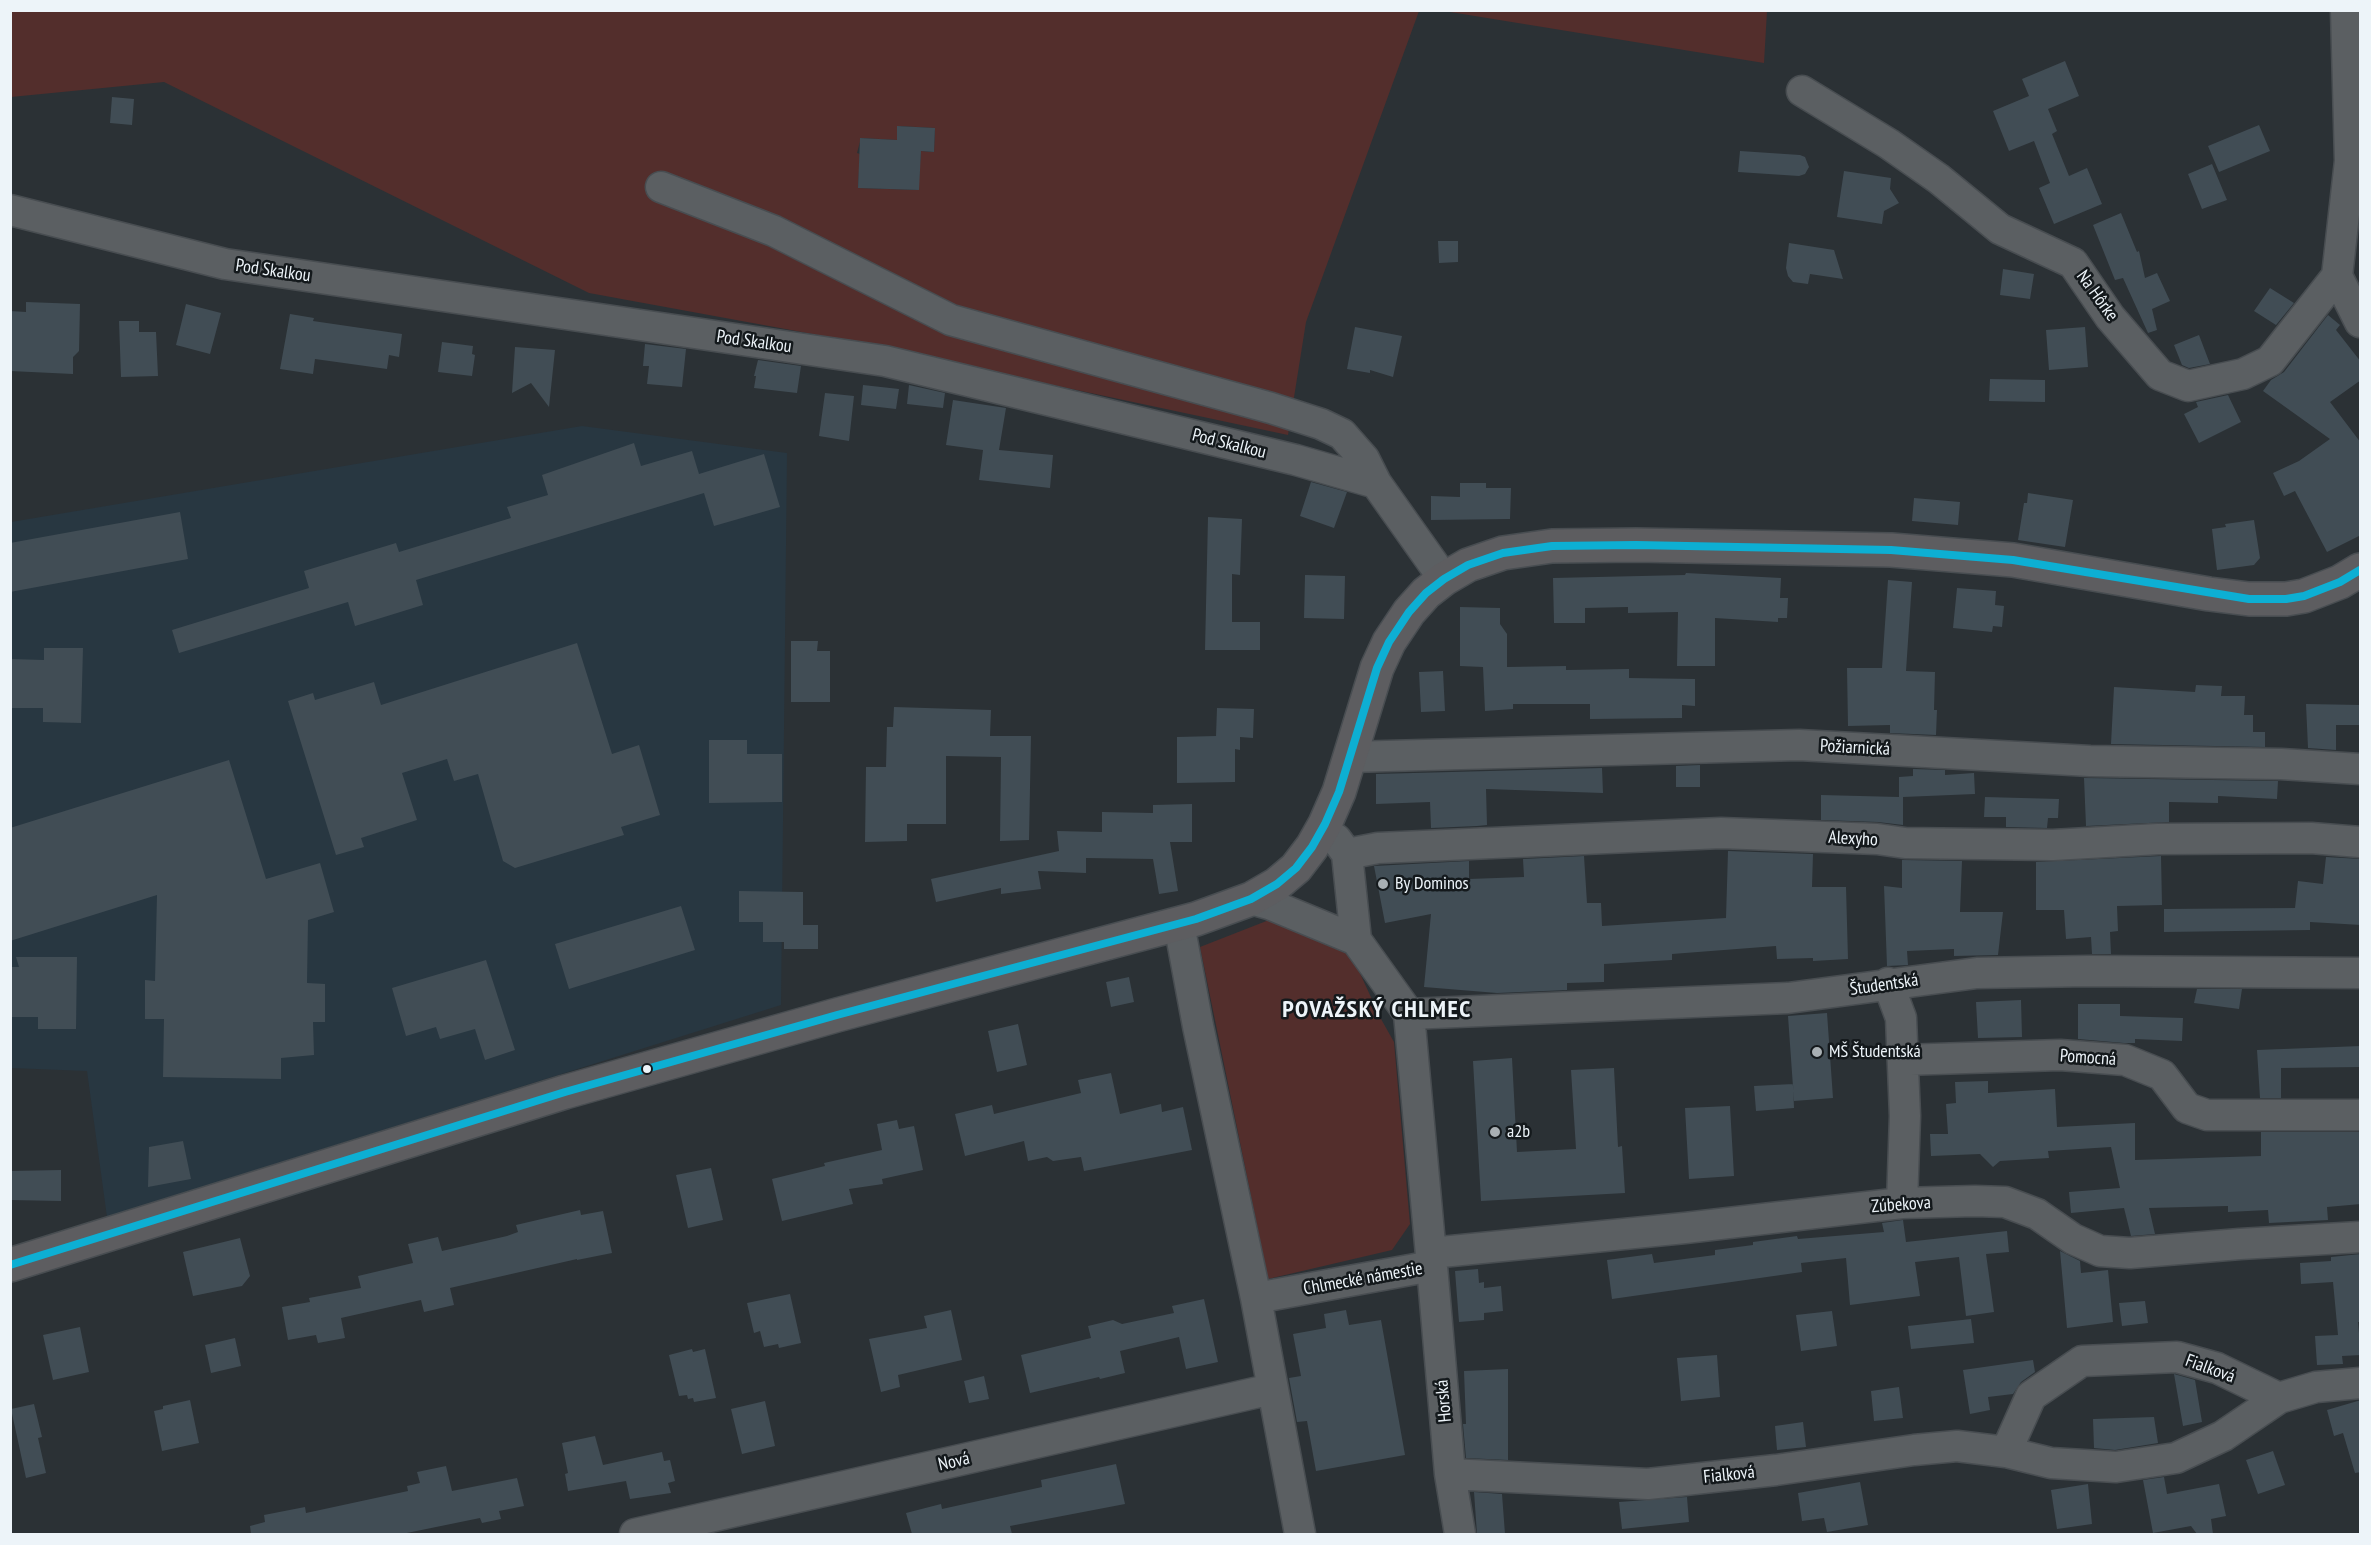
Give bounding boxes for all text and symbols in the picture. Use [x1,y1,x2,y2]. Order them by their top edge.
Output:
street label: Pod Skalkou [234,255,312,287]
street label: Na Hôrke [2071,266,2123,326]
street label: Pod Skalkou [715,326,793,358]
street label: Pod Skalkou [1190,424,1268,464]
street label: Požiarnická [1819,735,1891,761]
street label: Alexyho [1828,827,1878,851]
place label: By Dominos [1395,873,1469,895]
marker: By Dominos [1376,877,1390,891]
street label: Študentská [1848,970,1920,1000]
district label: POVAŽSKÝ CHLMEC [1282,996,1472,1024]
place label: MŠ Študentská [1829,1041,1921,1063]
marker: MŠ Študentská [1810,1045,1824,1059]
street label: Pomocná [2059,1045,2117,1071]
unlabelled marker [641,1063,653,1075]
place label: a2b [1507,1121,1530,1143]
marker: a2b [1488,1125,1502,1139]
street label: Zúbekova [1871,1192,1931,1218]
street label: Chlmecké námestie [1302,1258,1424,1300]
street label: Fialková [2182,1350,2238,1388]
street label: Horská [1431,1379,1457,1423]
street label: Nová [936,1448,972,1476]
street label: Fialková [1702,1462,1756,1488]

